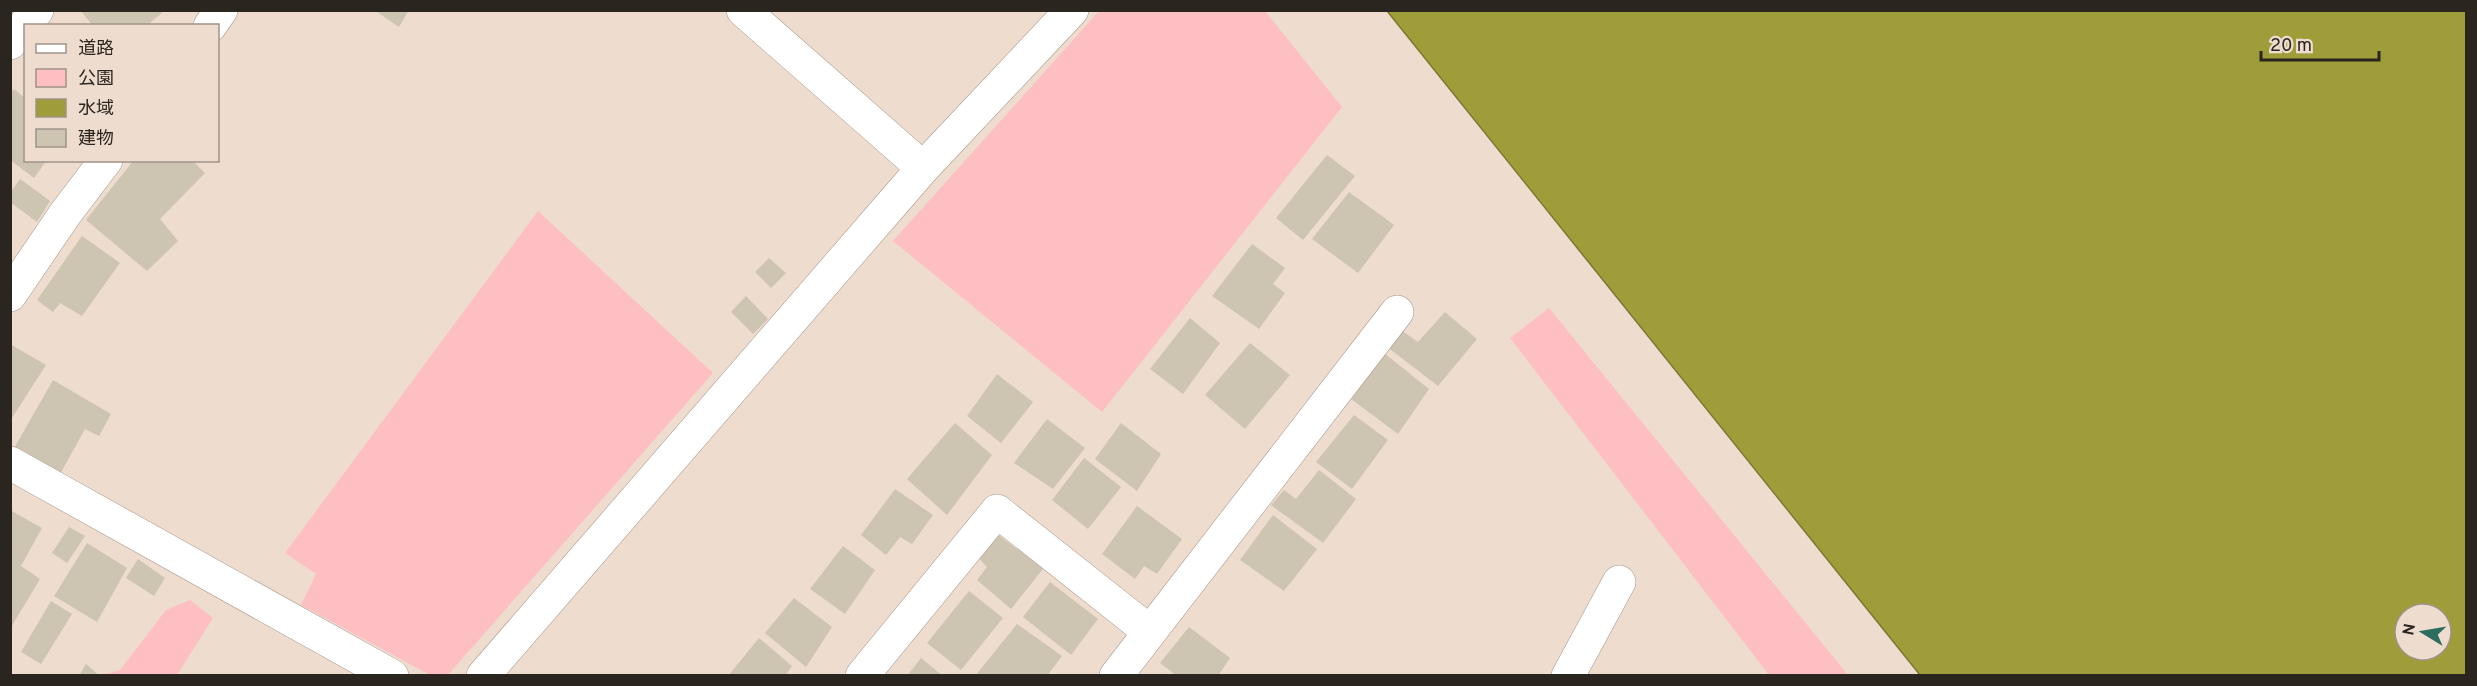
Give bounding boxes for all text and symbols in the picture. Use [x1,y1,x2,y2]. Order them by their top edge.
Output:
legend [24,24,219,162]
scale bar [2261,24,2380,62]
text: 20 m [2270,35,2312,58]
text: 道路 [78,38,114,61]
text: 公園 [78,68,114,91]
text: 水域 [78,98,114,121]
text: 建物 [78,128,114,151]
north arrow [2393,602,2453,662]
text: N [2399,622,2421,637]

